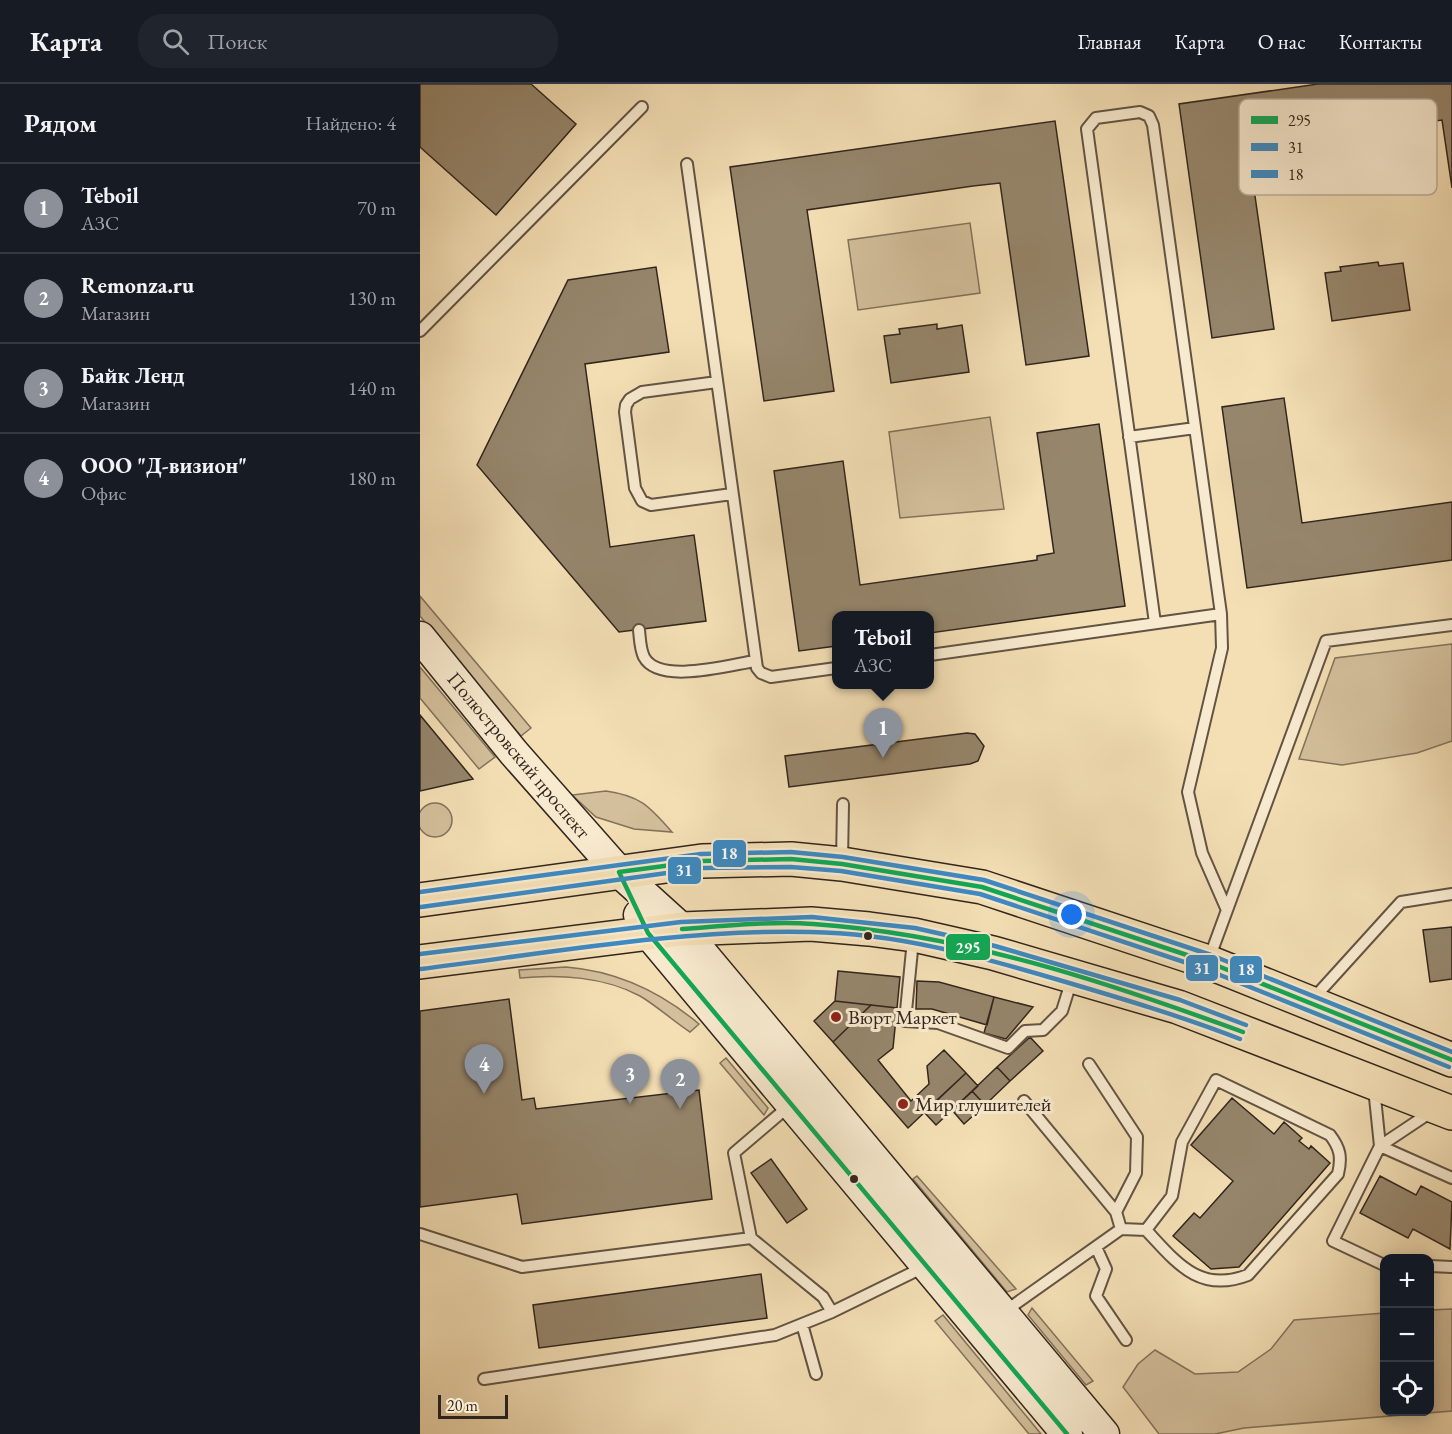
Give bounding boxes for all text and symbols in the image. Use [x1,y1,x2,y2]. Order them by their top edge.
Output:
search box [138,14,558,68]
text: Карта [30,23,102,59]
icon: search [159,25,192,58]
text: Поиск [207,27,267,56]
text: Главная [1077,28,1141,55]
text: Карта [1174,28,1225,55]
text: О нас [1258,28,1306,55]
text: Контакты [1339,28,1422,55]
legend [1239,99,1437,195]
text: Рядом [24,106,97,140]
text: Найдено: 4 [305,110,396,136]
text: 295 [1288,110,1311,131]
text: 31 [1288,137,1303,158]
text: 18 [1288,164,1304,185]
text: Teboil [81,181,139,210]
text: 1 [38,195,49,221]
text: 70 m [357,195,396,221]
text: АЗС [81,210,119,236]
text: Remonza.ru [81,271,194,300]
text: 2 [38,285,49,311]
text: 130 m [348,285,396,311]
text: Магазин [81,300,150,326]
text: Байк Ленд [81,361,185,390]
text: 3 [38,375,49,401]
text: 140 m [348,375,396,401]
text: Магазин [81,390,150,416]
text: ООО "Д-визион" [81,451,247,480]
text: 4 [38,465,49,491]
text: 180 m [348,465,396,491]
text: Офис [81,480,127,506]
popup [832,611,934,689]
text: Teboil [854,623,912,652]
text: АЗС [854,652,892,678]
street label: Полюстровский проспект [441,666,597,844]
pin: 1 [864,708,902,758]
line badge: 18 [712,839,747,868]
text: 18 [721,843,737,864]
line badge: 31 [667,856,702,885]
text: 31 [676,860,692,881]
your location [1057,900,1086,929]
unlabelled marker [862,930,874,942]
line badge: 295 [945,933,991,961]
text: 295 [955,937,981,958]
line badge: 31 [1185,954,1219,982]
line badge: 18 [1229,955,1263,984]
text: 31 [1194,958,1210,979]
text: 18 [1238,959,1254,980]
place label: Вюрт Маркет [848,1004,957,1030]
marker: Вюрт Маркет [829,1010,843,1024]
pin: 4 [464,1044,504,1094]
pin: 3 [610,1054,650,1104]
pin: 2 [660,1060,700,1109]
place label: Мир глушителей [915,1091,1052,1117]
marker: Мир глушителей [896,1097,910,1111]
unlabelled marker [848,1173,860,1185]
map controls [1380,1254,1434,1416]
button: + [1380,1254,1434,1308]
button: − [1380,1308,1434,1362]
button: locate [1380,1362,1434,1416]
scale bar [438,1392,508,1420]
text: 20 m [447,1395,478,1416]

